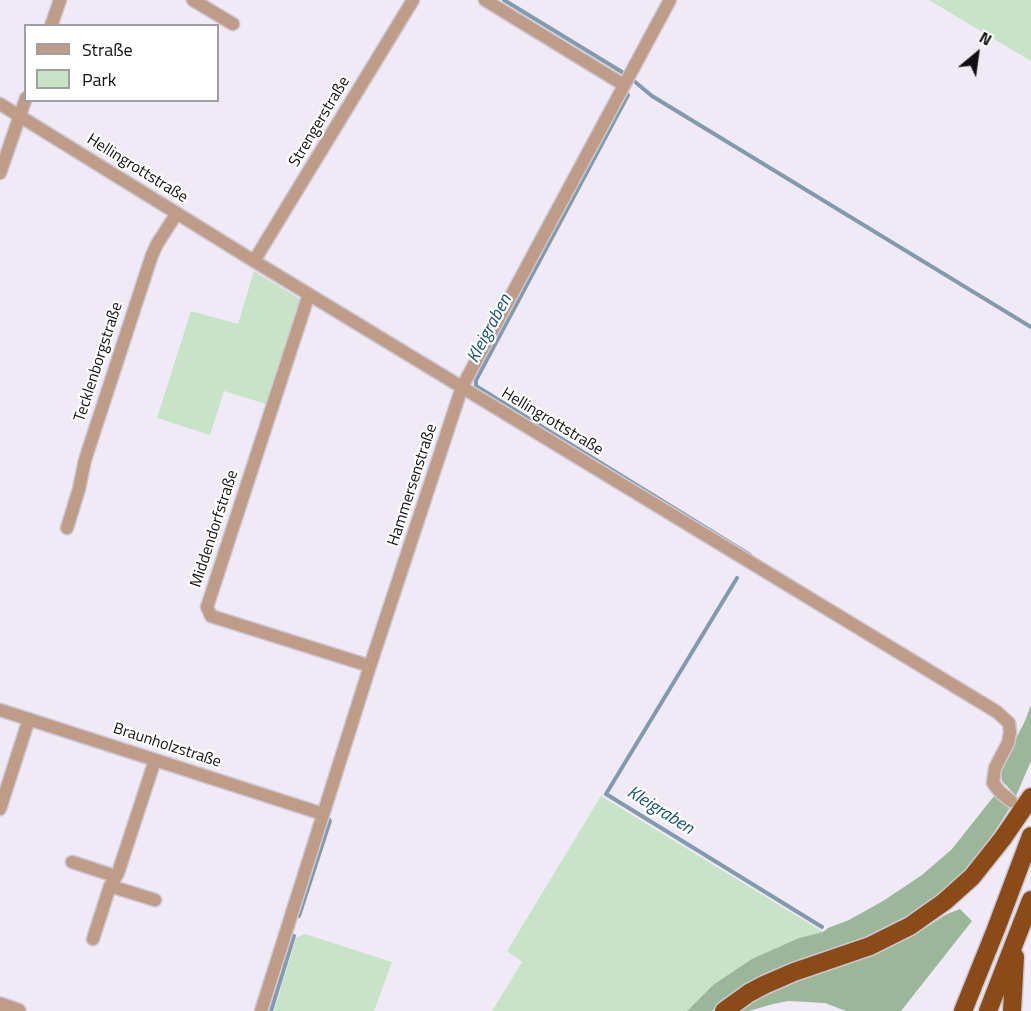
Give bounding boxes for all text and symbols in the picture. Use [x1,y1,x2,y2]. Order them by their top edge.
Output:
legend [24,24,219,102]
north arrow [947,24,1007,84]
text: N [975,25,996,51]
text: Straße [82,36,133,63]
text: Park [82,66,116,93]
street label: Strengerstraße [286,73,354,171]
street label: Hellingrottstraße [83,130,191,208]
water label: Kleigraben [463,291,517,367]
street label: Tecklenborgstraße [71,300,127,424]
street label: Hellingrottstraße [498,384,606,460]
street label: Hammersenstraße [384,422,442,548]
street label: Middendorfstraße [187,468,243,590]
street label: Braunholzstraße [111,720,223,772]
water label: Kleigraben [623,782,697,840]

